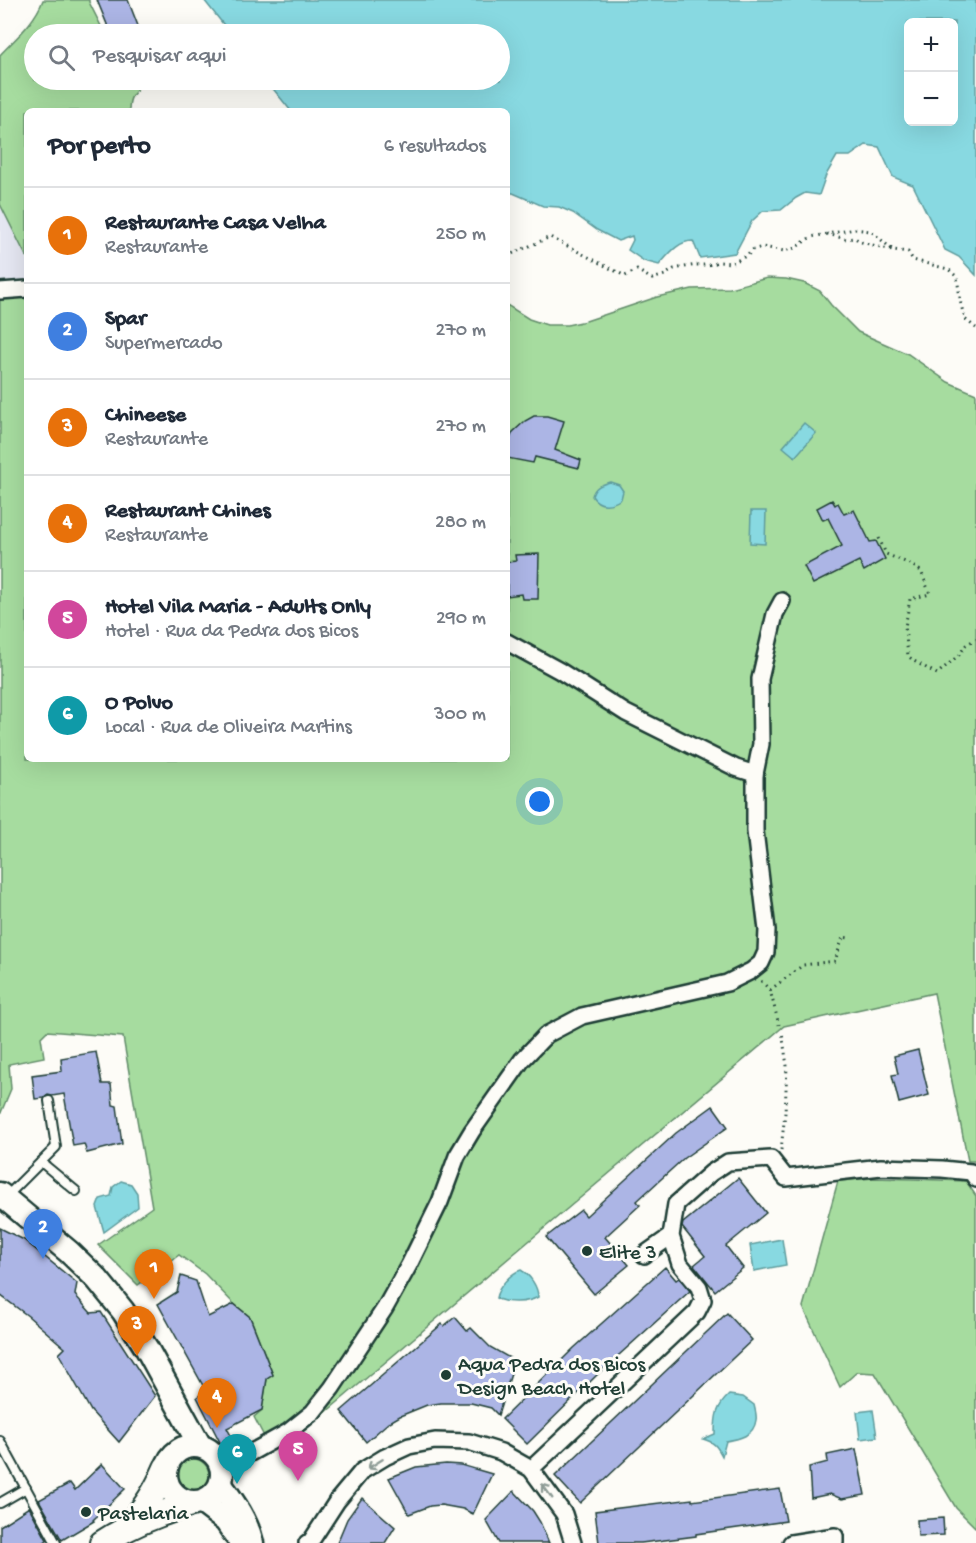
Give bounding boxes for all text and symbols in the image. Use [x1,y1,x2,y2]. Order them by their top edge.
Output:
map controls [904,18,958,126]
button: + [904,18,958,72]
search box [24,24,510,90]
icon: search [45,41,78,74]
text: Pesquisar aqui [93,44,227,70]
button: − [904,72,958,126]
text: Por perto [48,132,151,163]
text: 6 resultados [384,136,486,159]
text: Restaurante Casa Velha [105,211,326,237]
text: 1 [63,224,72,247]
text: 250 m [435,224,486,247]
text: Restaurante [105,237,208,260]
text: Spar [105,307,146,333]
text: 2 [63,320,72,343]
text: 270 m [436,320,486,343]
text: Supermercado [105,333,223,356]
text: Chineese [105,403,186,429]
text: 3 [62,416,73,439]
text: 270 m [436,416,486,439]
text: Restaurante [105,429,208,452]
text: Restaurant Chines [105,499,271,525]
text: 4 [63,512,72,535]
text: 280 m [435,512,486,535]
text: Restaurante [105,525,208,548]
text: Hotel Vila Maria - Adults Only [105,595,371,621]
text: 5 [62,608,73,631]
text: 290 m [436,608,486,631]
text: Hotel · Rua da Pedra dos Bicos [105,621,358,644]
text: O Polvo [105,691,173,717]
text: 6 [62,704,73,727]
text: 300 m [434,704,486,727]
text: Local · Rua de Oliveira Martins [105,717,352,740]
your location [525,787,554,816]
pin: 2 [24,1210,63,1259]
place label: Elite 3 [599,1242,657,1267]
marker: Elite 3 [580,1244,594,1258]
pin: 1 [134,1250,174,1299]
pin: 3 [118,1306,156,1356]
place label: Aqua Pedra dos Bicos Design Beach Hotel [456,1354,646,1403]
marker: Aqua Pedra dos Bicos Design Beach Hotel [439,1368,453,1382]
pin: 4 [198,1378,236,1428]
pin: 5 [278,1432,318,1481]
pin: 6 [218,1434,256,1484]
one-way arrow [366,1457,383,1470]
one-way arrow [541,1484,553,1500]
place label: Pastelaria [97,1503,190,1528]
marker: Pastelaria [79,1505,93,1519]

